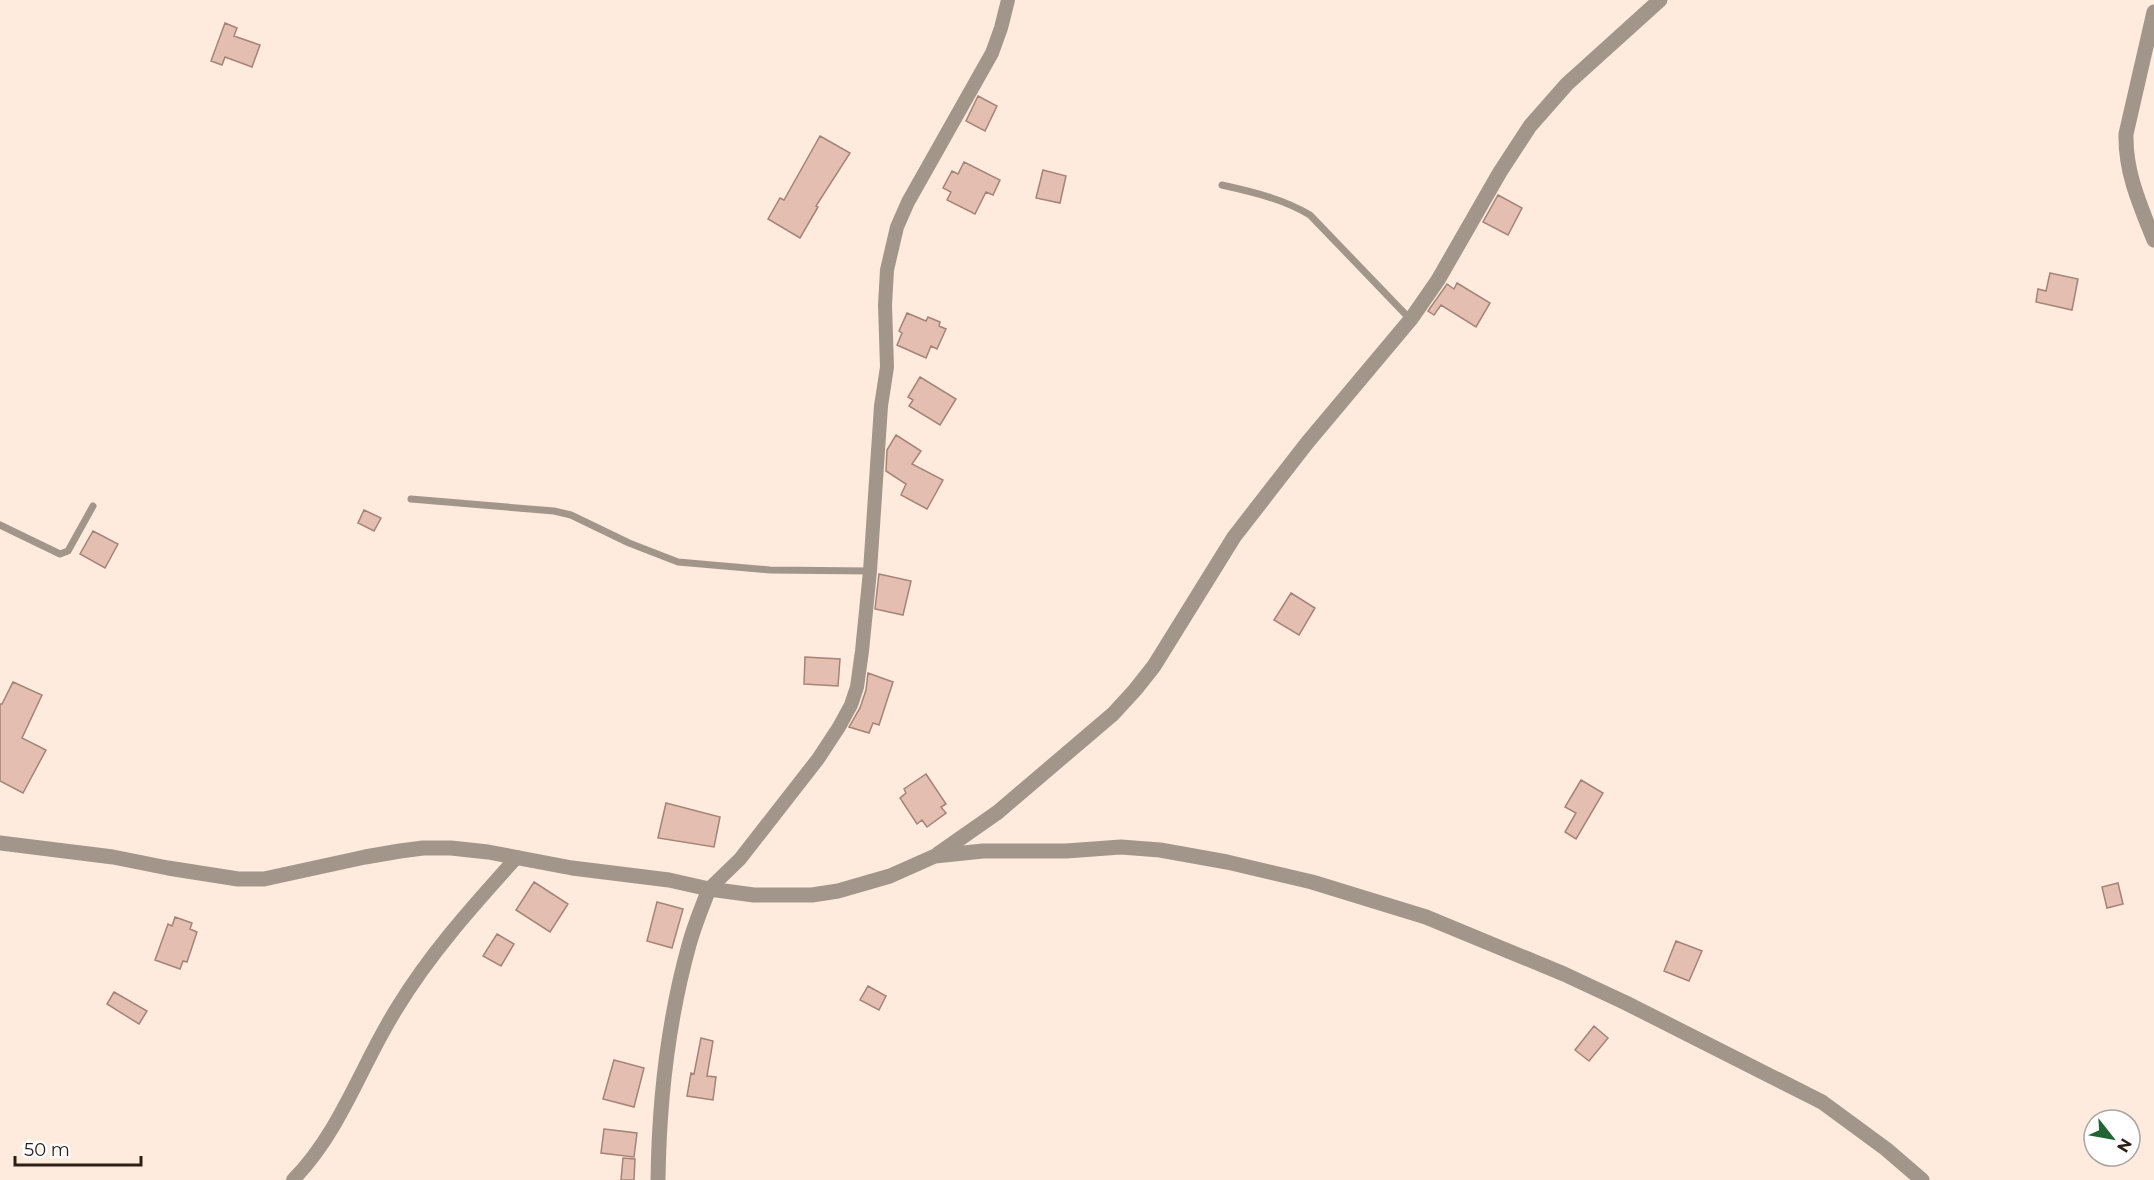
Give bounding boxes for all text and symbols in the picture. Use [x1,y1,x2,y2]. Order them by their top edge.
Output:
north arrow [2082,1108,2142,1168]
scale bar [15,1129,141,1167]
text: N [2113,1135,2136,1156]
text: 50 m [24,1139,70,1161]

